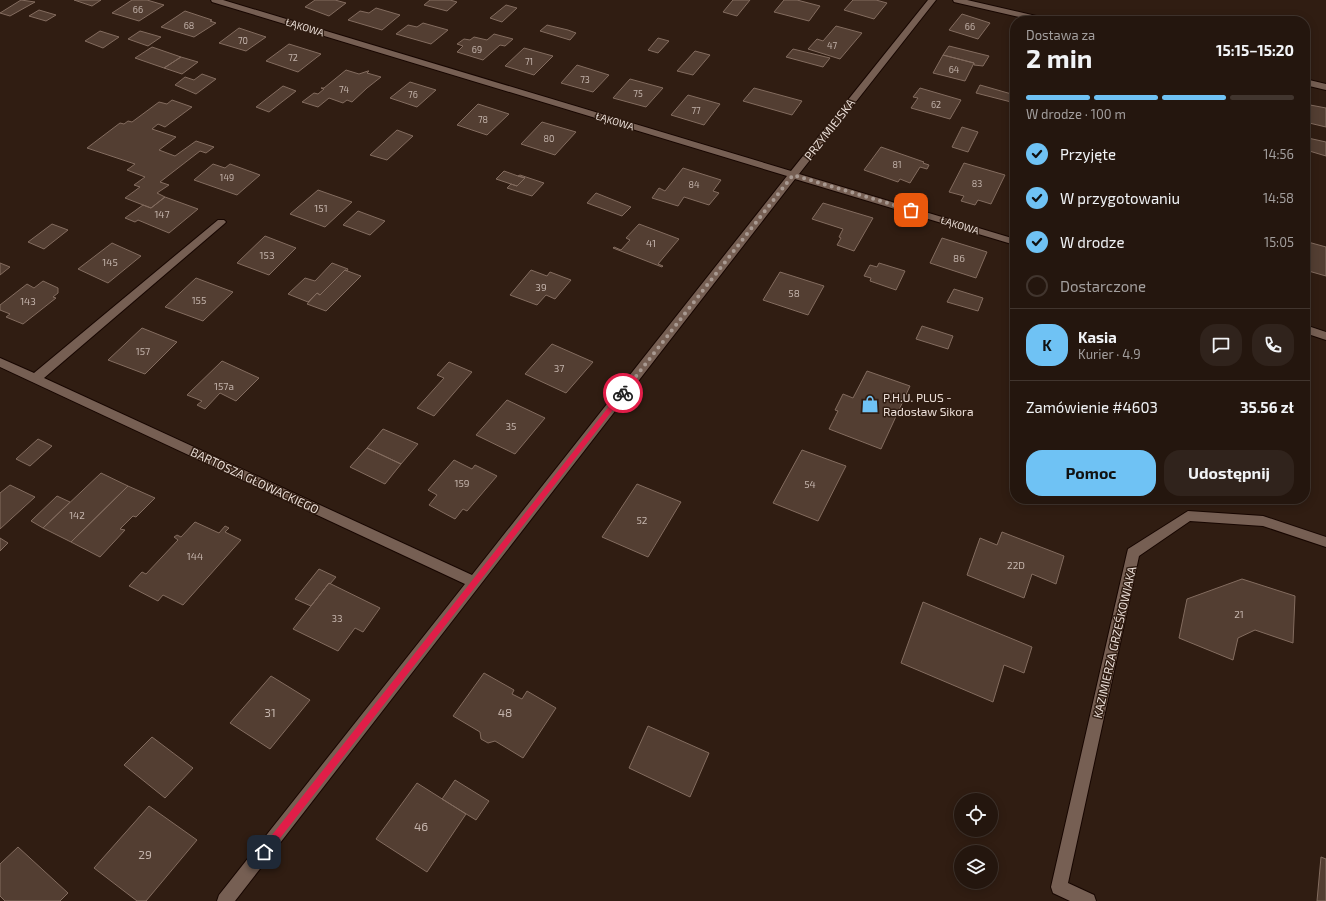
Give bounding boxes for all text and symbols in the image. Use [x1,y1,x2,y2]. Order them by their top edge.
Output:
house number: 66 [133,4,143,15]
street label: ŁĄKOWA [284,16,326,39]
house number: 68 [184,20,194,31]
house number: 66 [965,21,975,32]
text: Dostawa za [1026,27,1095,43]
house number: 70 [238,35,248,46]
house number: 47 [827,40,837,51]
text: 15:15–15:20 [1216,41,1294,59]
text: 2 min [1026,42,1092,73]
house number: 69 [472,44,482,55]
house number: 72 [288,52,298,63]
house number: 71 [525,56,533,67]
house number: 64 [949,64,960,75]
house number: 73 [580,74,590,85]
house number: 74 [339,84,350,95]
house number: 75 [633,88,643,99]
house number: 76 [408,89,418,100]
street label: PRZYMIEJSKA [801,95,858,162]
house number: 62 [931,99,941,110]
house number: 77 [691,105,701,116]
text: W drodze · 100 m [1026,106,1126,122]
street label: ŁĄKOWA [594,110,636,133]
house number: 78 [478,114,488,125]
house number: 80 [544,133,554,144]
icon: check [1026,143,1048,165]
text: Przyjęte [1060,145,1116,163]
text: 14:56 [1263,146,1294,162]
house number: 81 [892,159,902,170]
house number: 149 [220,172,234,183]
house number: 83 [972,178,982,189]
house number: 84 [689,179,700,190]
icon: check [1026,187,1048,209]
text: W przygotowaniu [1060,189,1180,207]
text: 14:58 [1263,190,1294,206]
pin [894,193,928,227]
icon: bag [900,199,922,221]
house number: 151 [314,202,328,214]
house number: 147 [154,208,170,220]
street label: ŁĄKOWA [939,214,981,237]
icon: check [1026,231,1048,253]
text: W drodze [1060,233,1125,251]
text: 15:05 [1264,234,1294,250]
house number: 41 [646,237,656,249]
house number: 153 [260,249,274,261]
house number: 86 [953,252,965,264]
house number: 145 [102,256,118,268]
text: Dostarczone [1060,277,1146,295]
house number: 39 [535,281,547,293]
house number: 58 [788,287,800,299]
house number: 155 [192,294,206,306]
house number: 143 [20,295,36,307]
button: chat [1200,324,1242,366]
button: phone [1252,324,1294,366]
text: Kasia [1078,328,1117,346]
text: K [1042,336,1052,354]
house number: 157 [136,345,150,357]
text: Kurier · 4.9 [1078,346,1141,362]
house number: 37 [554,362,564,374]
courier [603,373,643,413]
house number: 157a [214,380,234,392]
icon: bike [612,382,634,404]
place label: P.H.U. PLUS - Radosław Sikora [883,390,974,418]
shop icon: P.H.U. PLUS - Radosław Sikora [860,394,880,414]
text: Zamówienie #4603 [1026,398,1158,416]
text: 35.56 zł [1240,398,1294,416]
house number: 35 [506,420,516,432]
street label: BARTOSZA GŁOWACKIEGO [189,444,321,516]
button: Pomoc [1026,450,1156,496]
button: Udostępnij [1164,450,1294,496]
house number: 159 [454,477,470,489]
house number: 54 [804,478,816,490]
house number: 142 [69,509,85,521]
house number: 52 [637,514,648,526]
house number: 144 [187,550,203,562]
house number: 22D [1007,559,1025,571]
street label: KAZIMIERZA GRZEŚKOWIAKA [1090,564,1138,719]
house number: 21 [1234,608,1244,620]
house number: 33 [331,612,343,624]
house number: 31 [264,705,276,719]
house number: 48 [498,705,512,719]
map controls [954,793,998,889]
button: locate [954,793,998,837]
house number: 46 [414,819,428,833]
pin [247,835,281,869]
icon: home [253,841,275,863]
button: layers [954,845,998,889]
house number: 29 [138,847,152,861]

